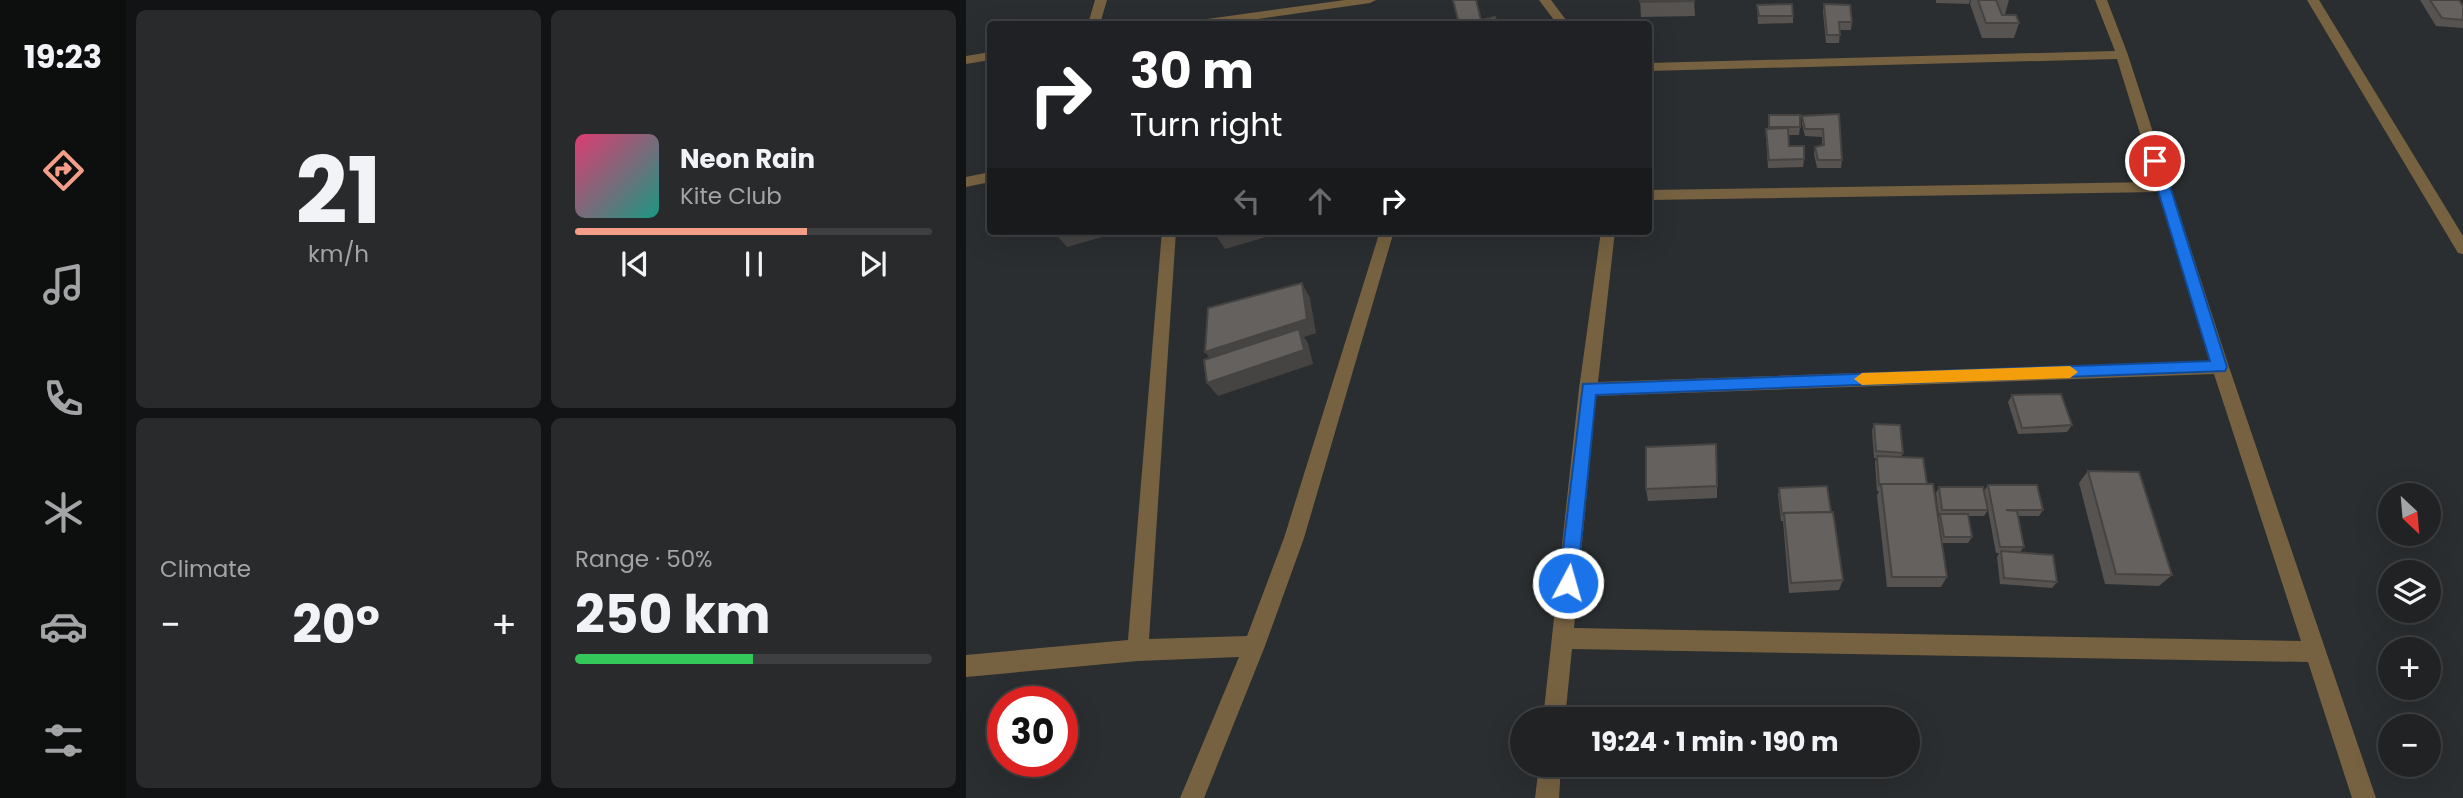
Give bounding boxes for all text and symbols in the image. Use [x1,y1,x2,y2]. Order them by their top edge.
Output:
text: 19:23 [24,34,102,79]
text: 30 m [1130,37,1254,105]
icon: right [1015,49,1106,140]
text: Turn right [1130,102,1282,147]
text: 21 [295,127,382,255]
pin [2125,131,2185,191]
text: Neon Rain [680,141,815,177]
icon: arrive [2136,142,2174,180]
icon: directions [39,146,88,195]
text: Kite Club [680,180,782,212]
icon: left [1228,182,1266,220]
icon: ahead [1301,182,1339,220]
icon: right [1374,182,1412,220]
text: km/h [308,238,369,270]
icon: previous [616,245,654,283]
icon: pause [735,245,773,283]
icon: next [854,245,892,283]
icon: music [39,260,88,309]
icon: phone [39,374,88,423]
north arrow [2378,483,2441,546]
map controls [2378,483,2441,777]
icon: climate [39,488,88,537]
text: Range · 50% [575,543,713,575]
position arrow [1531,546,1605,620]
text: Climate [160,553,251,585]
button: layers [2378,560,2441,623]
text: 250 km [575,578,771,651]
text: 20° [292,588,380,661]
text: − [160,598,181,651]
text: + [491,598,517,651]
icon: car [39,602,88,651]
button: + [2378,637,2441,700]
speed limit sign: 30 [987,686,1078,777]
button: − [2378,714,2441,777]
icon: filters [39,716,88,765]
text: 19:24 · 1 min · 190 m [1592,724,1838,760]

